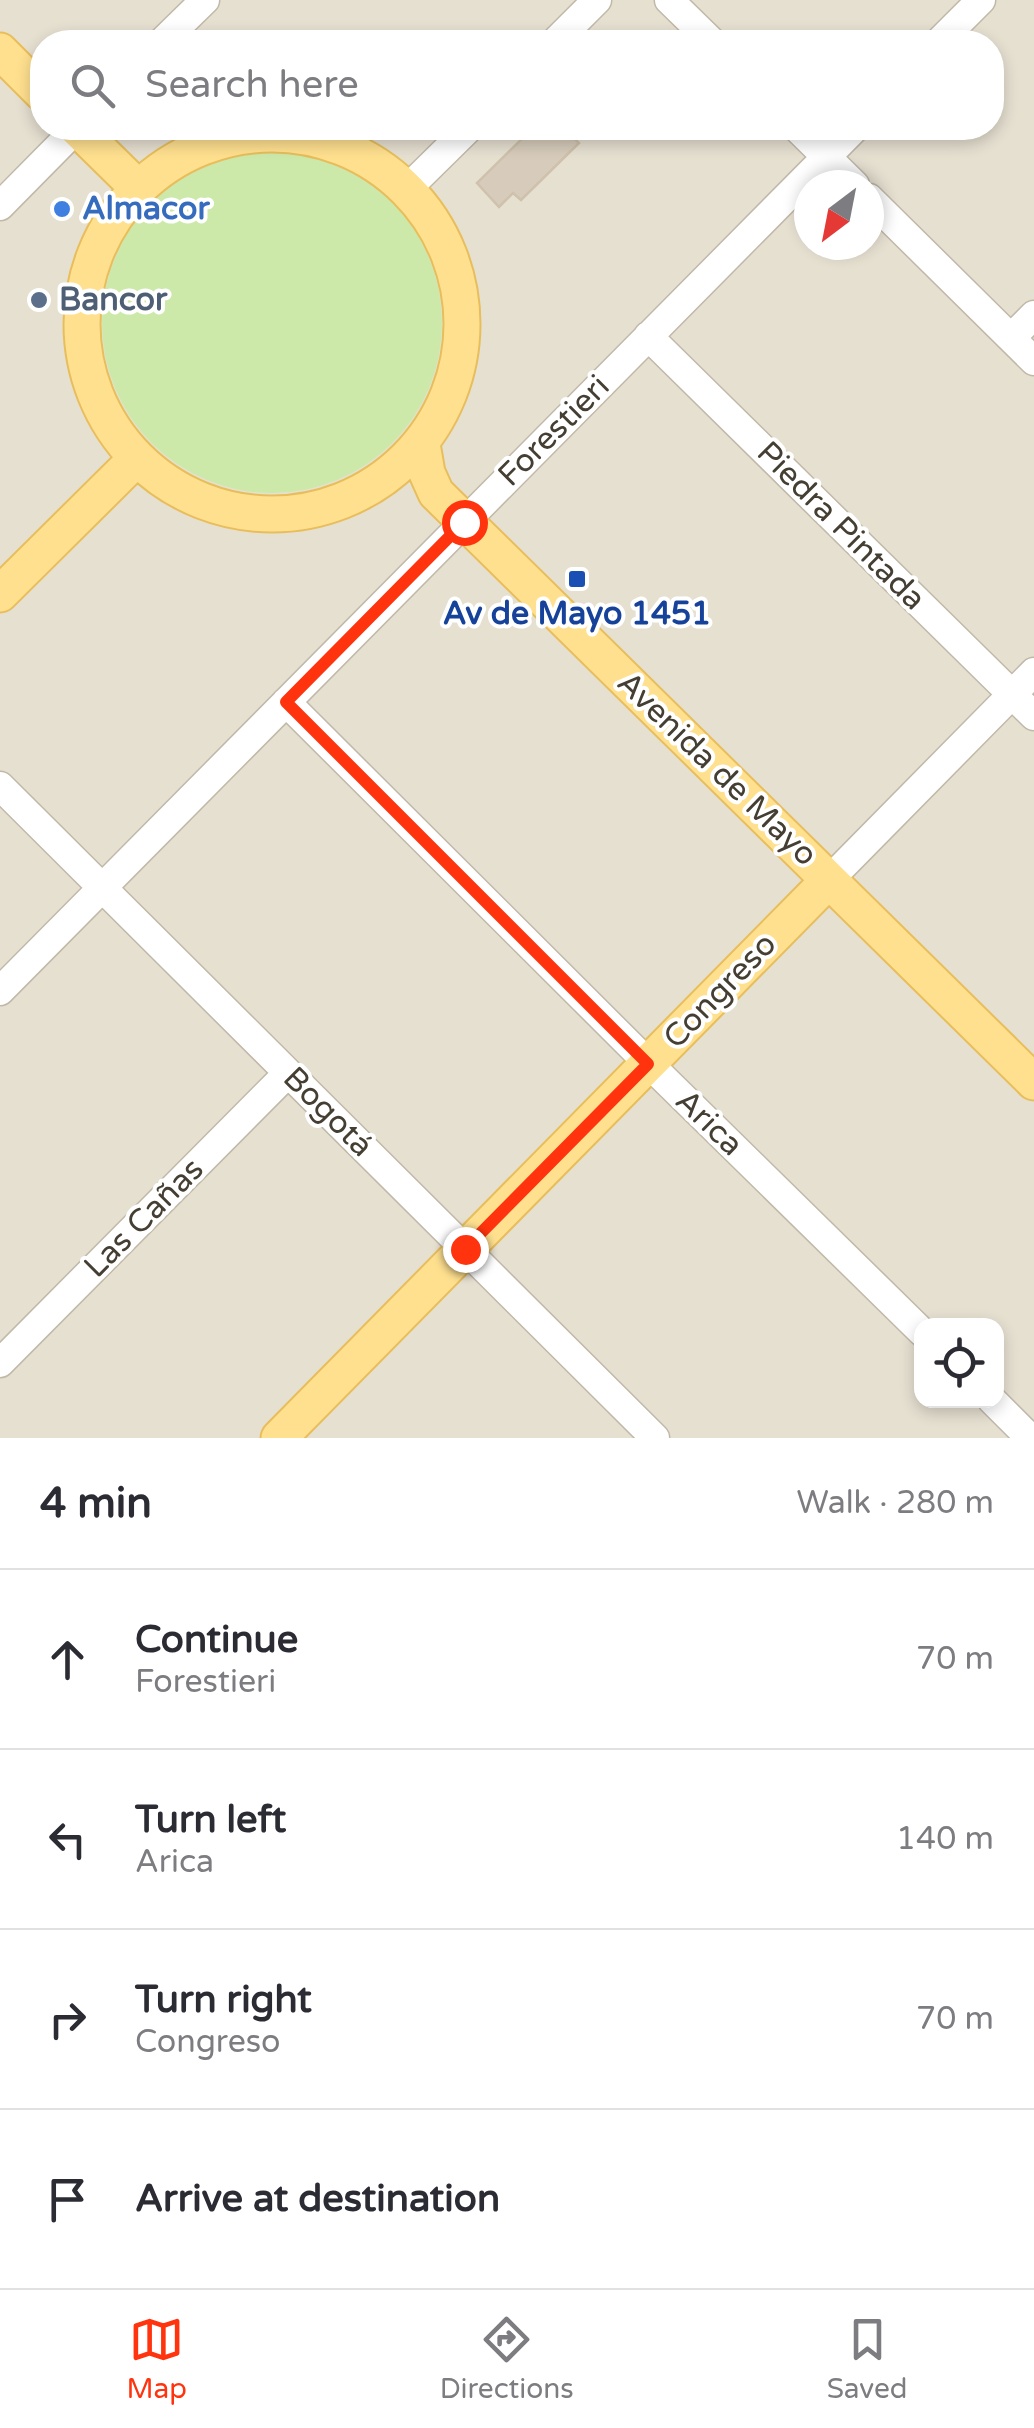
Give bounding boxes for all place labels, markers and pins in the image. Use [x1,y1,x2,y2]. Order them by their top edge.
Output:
place label: Almacor [82,190,210,228]
marker: Almacor [51,198,73,220]
place label: Bancor [59,281,168,319]
marker: Bancor [28,289,50,311]
marker: Av de Mayo 1451 [566,568,588,590]
place label: Av de Mayo 1451 [443,595,711,633]

